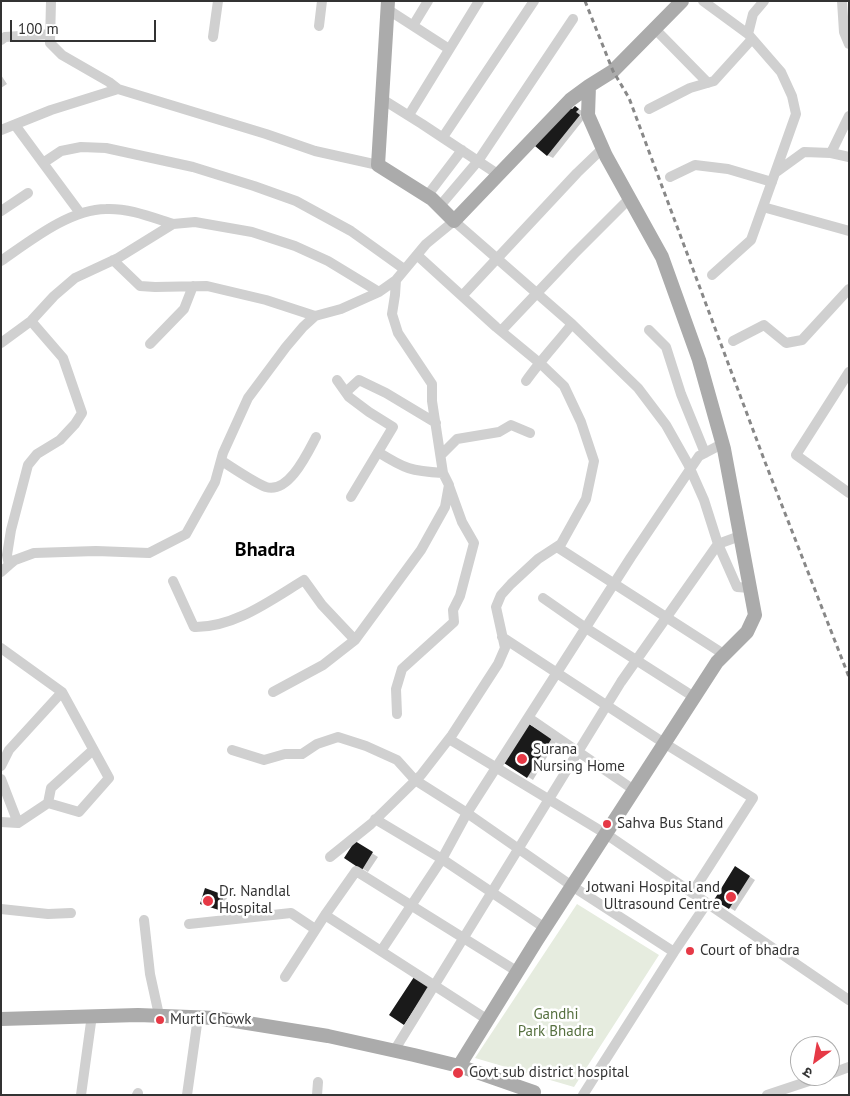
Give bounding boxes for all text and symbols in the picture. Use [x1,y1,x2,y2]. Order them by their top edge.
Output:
scale bar [12,10,159,42]
text: 100 m [18,19,59,38]
district label: Bhadra [235,538,295,562]
place label: Surana Nursing Home [533,741,625,776]
marker: Surana Nursing Home [515,752,529,766]
place label: Sahva Bus Stand [617,815,723,833]
marker: Sahva Bus Stand [601,818,613,830]
place label: Jotwani Hospital and Ultrasound Centre [587,879,720,914]
place label: Dr. Nandlal Hospital [219,883,290,918]
marker: Jotwani Hospital and Ultrasound Centre [724,890,738,904]
marker: Dr. Nandlal Hospital [201,894,215,908]
place label: Court of bhadra [700,942,800,960]
marker: Court of bhadra [684,945,696,957]
park label: Gandhi Park Bhadra [518,1006,594,1041]
place label: Murti Chowk [170,1011,251,1029]
marker: Murti Chowk [154,1014,166,1026]
north arrow [790,1036,840,1086]
text: उ [799,1063,816,1083]
place label: Govt sub district hospital [469,1064,629,1082]
marker: Govt sub district hospital [451,1066,465,1080]

